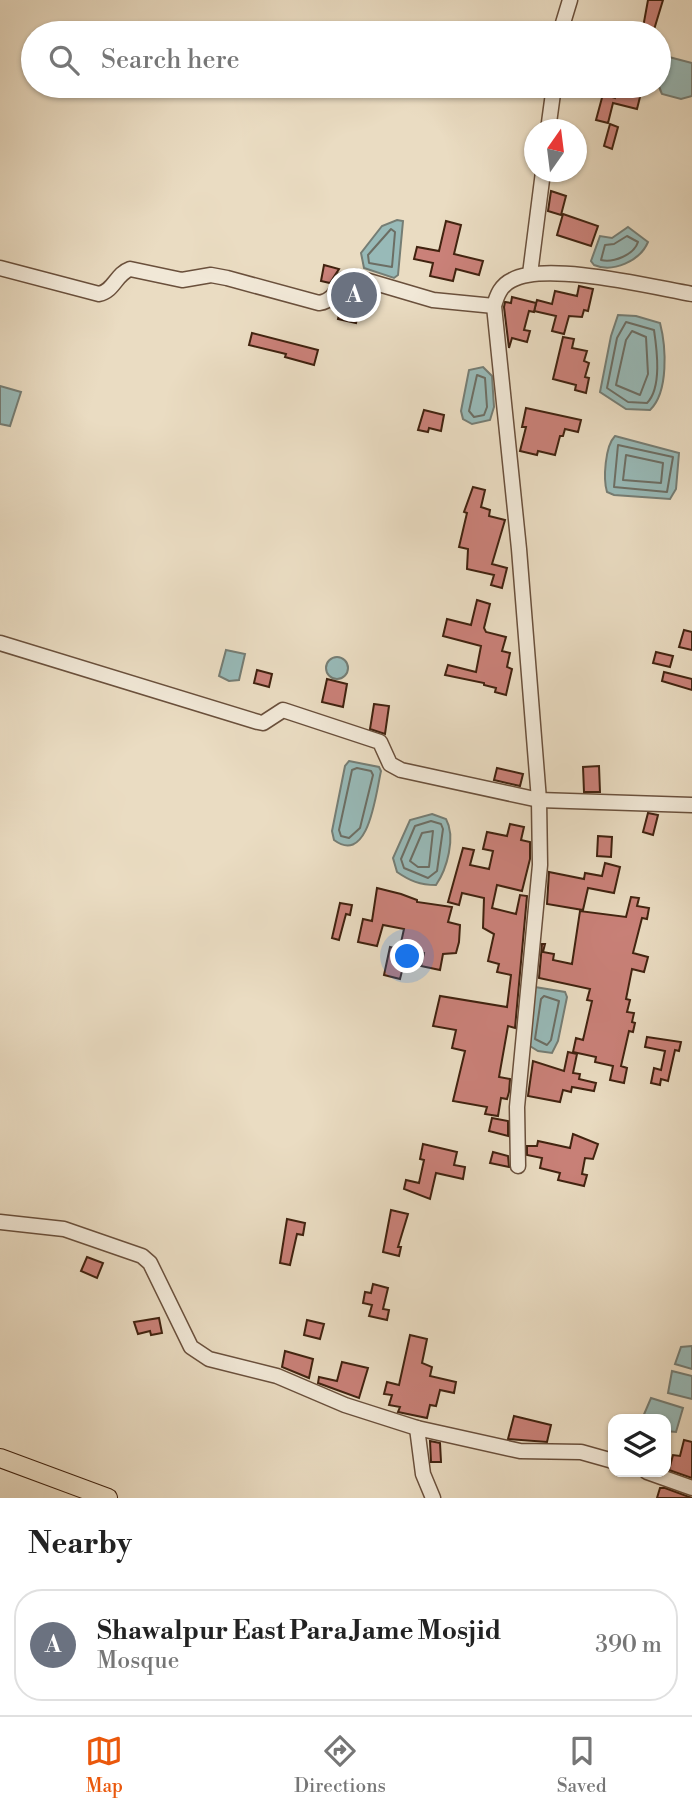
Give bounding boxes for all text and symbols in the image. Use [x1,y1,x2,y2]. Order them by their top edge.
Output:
search box [21,21,671,98]
icon: search [45,41,83,79]
text: Search here [101,44,240,76]
north arrow [524,119,587,182]
pin: A [331,269,377,321]
your location [390,939,424,973]
map controls [608,1414,671,1477]
button: layers [608,1414,671,1477]
text: Nearby [28,1525,132,1563]
text: Shawalpur East Para Jame Mosjid [97,1615,501,1647]
text: A [45,1631,61,1659]
text: 390 m [595,1631,662,1659]
text: Mosque [97,1647,179,1675]
tab: Map [85,1732,123,1798]
tab: Directions [294,1732,386,1798]
tab: Saved [557,1732,607,1798]

